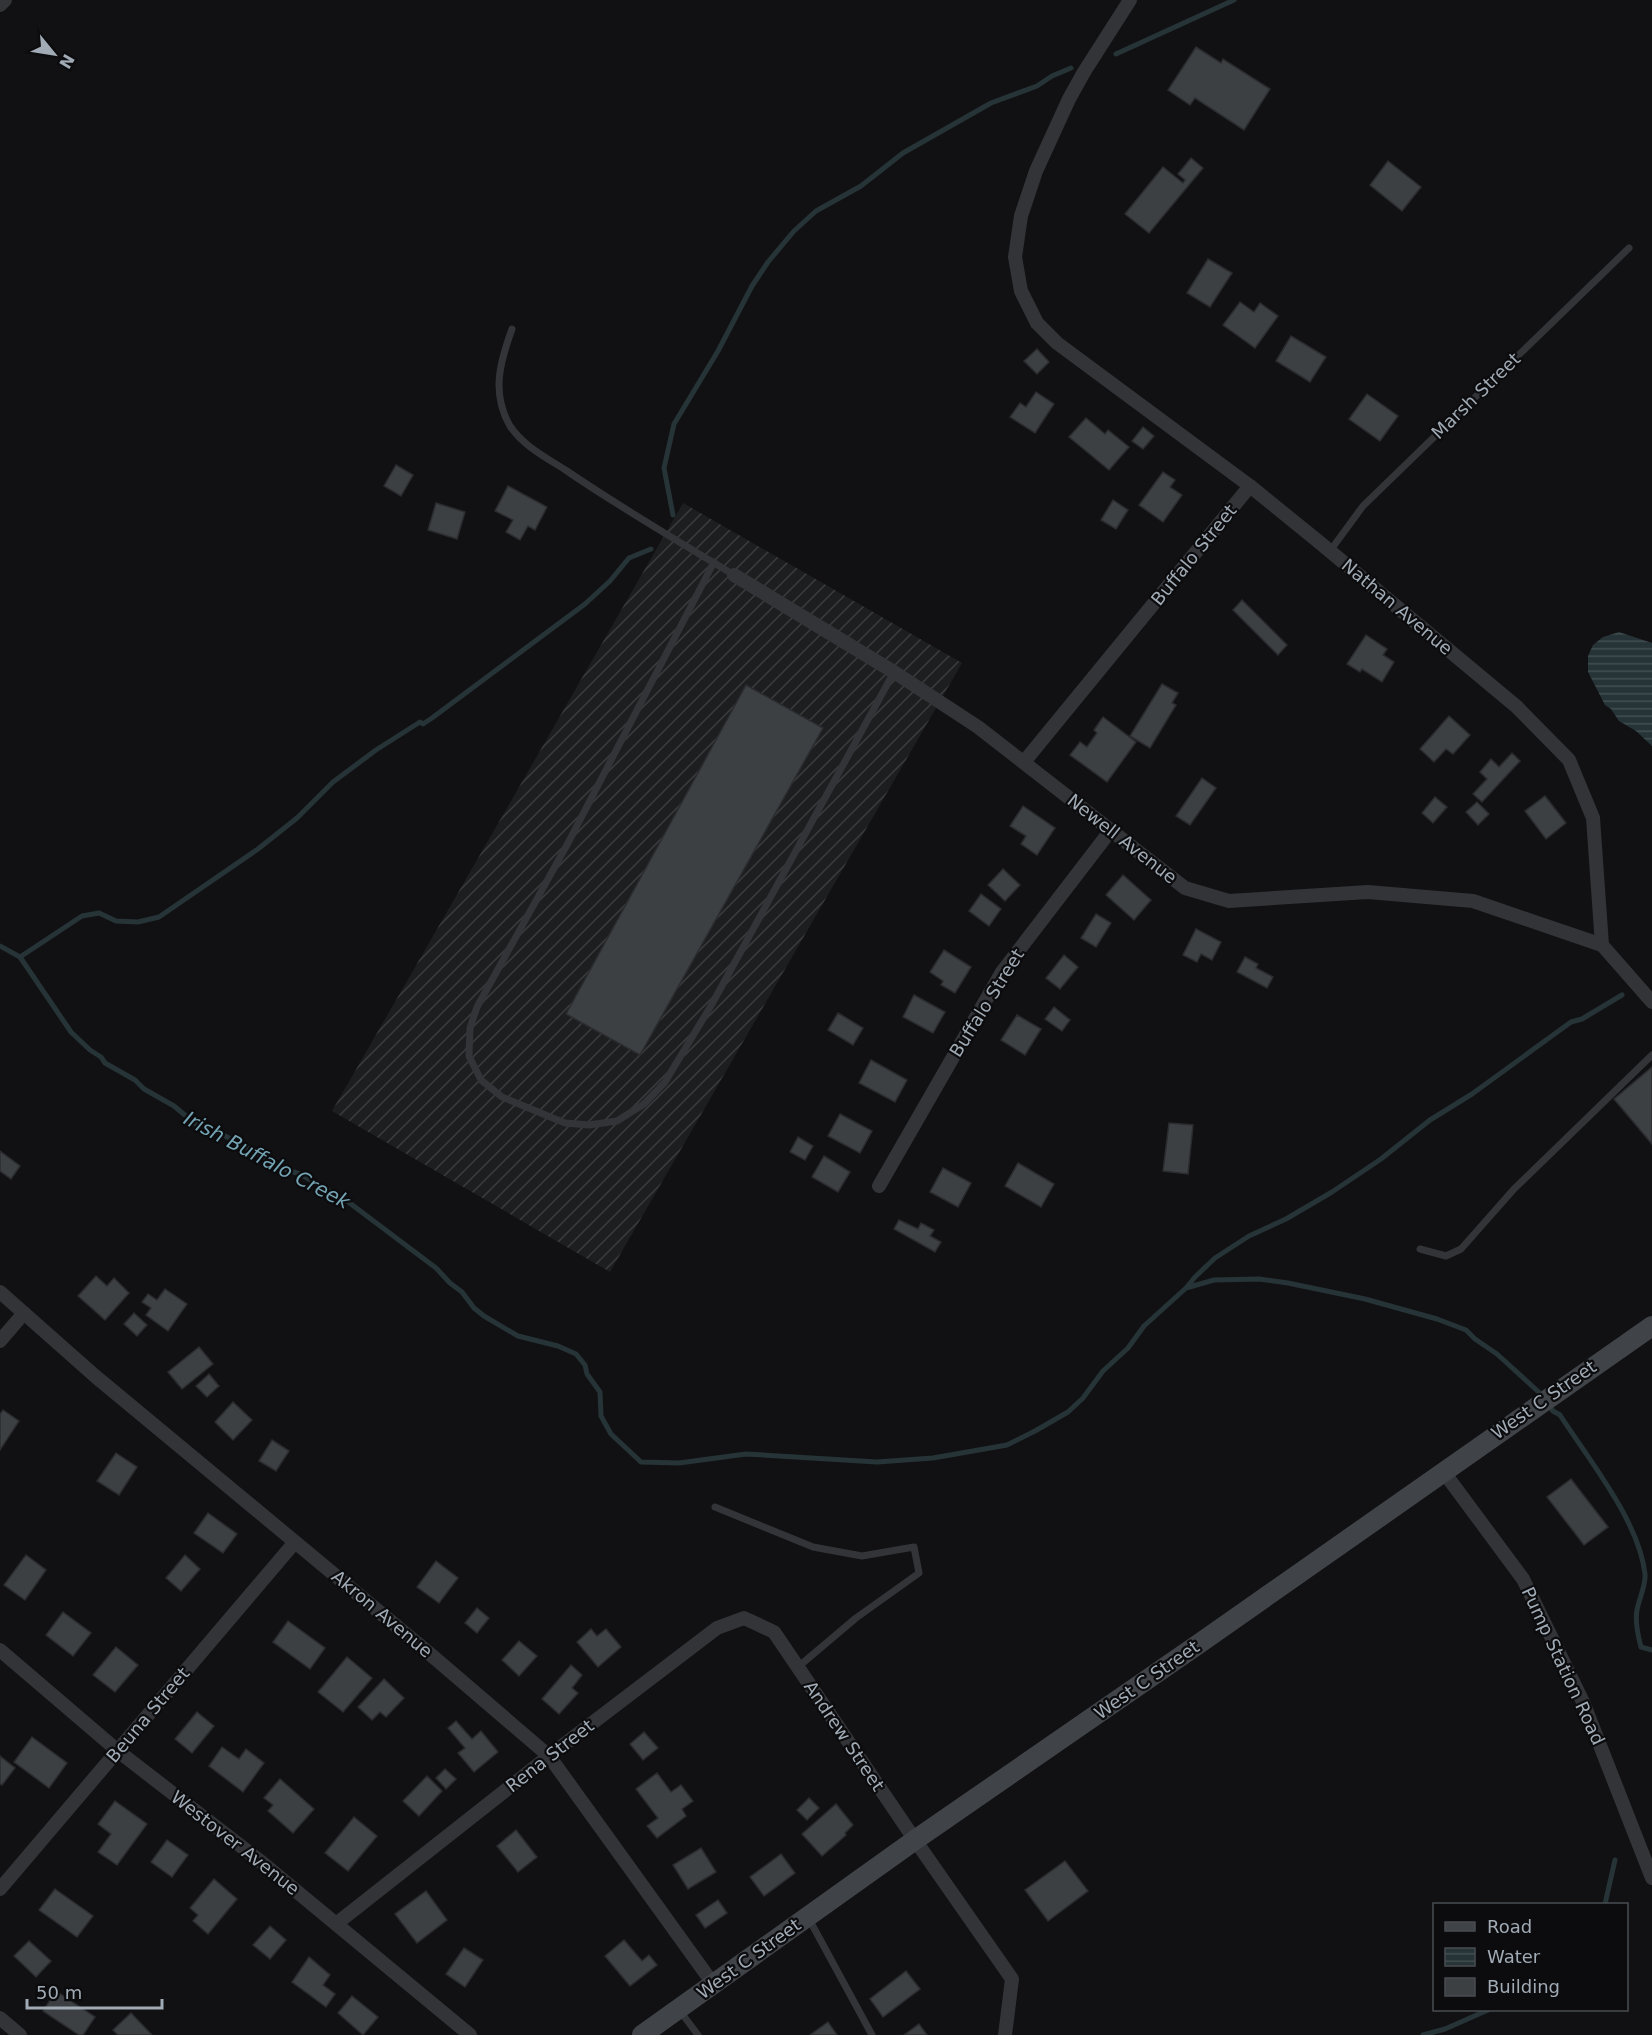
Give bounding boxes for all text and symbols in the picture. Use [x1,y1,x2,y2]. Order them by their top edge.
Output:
north arrow [24,24,84,84]
text: N [55,51,78,72]
street label: Marsh Street [1427,348,1524,443]
street label: Buffalo Street [1147,500,1241,609]
street label: Nathan Avenue [1338,554,1457,659]
street label: Newell Avenue [1063,789,1181,888]
street label: Buffalo Street [945,945,1028,1061]
water label: Irish Buffalo Creek [180,1106,355,1215]
street label: West C Street [1487,1356,1600,1443]
street label: Akron Avenue [328,1565,437,1662]
street label: Pump Station Road [1518,1584,1609,1748]
street label: West C Street [1090,1636,1203,1723]
street label: Beuna Street [102,1663,193,1767]
street label: Andrew Street [800,1677,889,1795]
street label: Rena Street [502,1715,598,1796]
street label: Westover Avenue [167,1786,304,1899]
legend [1433,1903,1628,2011]
street label: West C Street [693,1914,805,2003]
text: Road [1487,1916,1532,1937]
text: Water [1487,1946,1541,1967]
scale bar [27,1972,162,2010]
text: Building [1487,1976,1560,1997]
text: 50 m [36,1982,82,2003]

